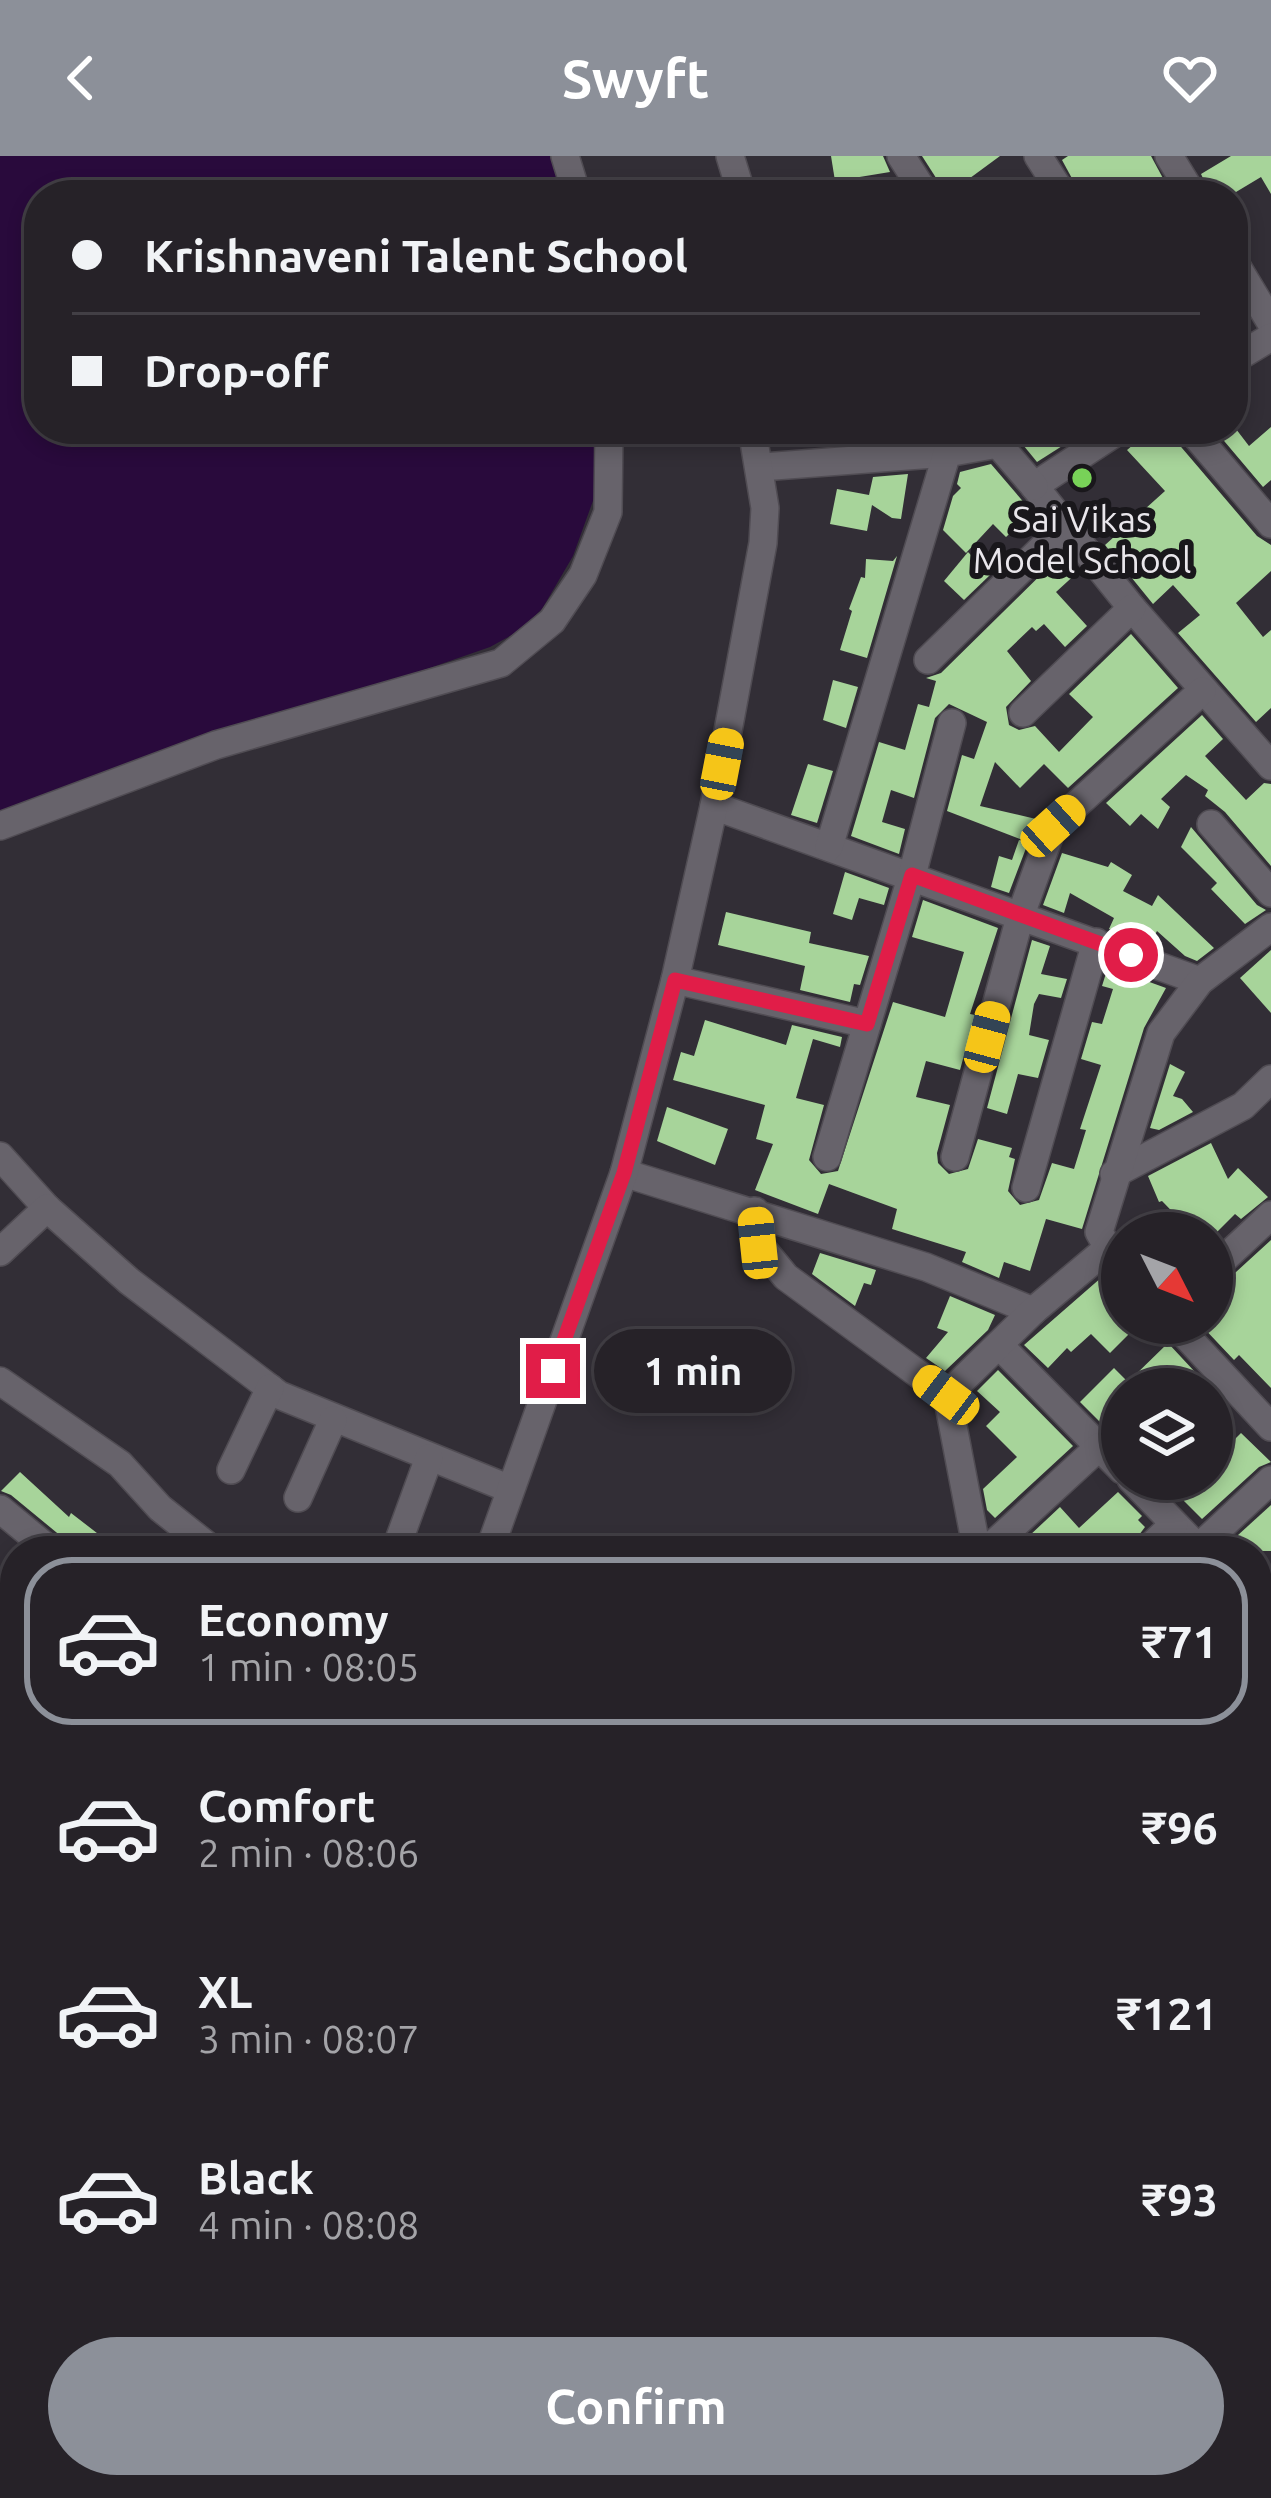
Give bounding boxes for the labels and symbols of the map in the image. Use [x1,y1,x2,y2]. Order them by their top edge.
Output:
marker: Sai Vikas Model School [1069,465,1095,491]
place label: Sai Vikas Model School [973,498,1191,580]
car [697,725,747,803]
car [1014,789,1092,863]
route start [1104,928,1158,982]
car [960,998,1014,1076]
car [736,1205,780,1281]
north arrow [1101,1212,1233,1344]
callout: 1 min [595,1329,793,1413]
route end [526,1344,580,1398]
car [906,1359,986,1431]

